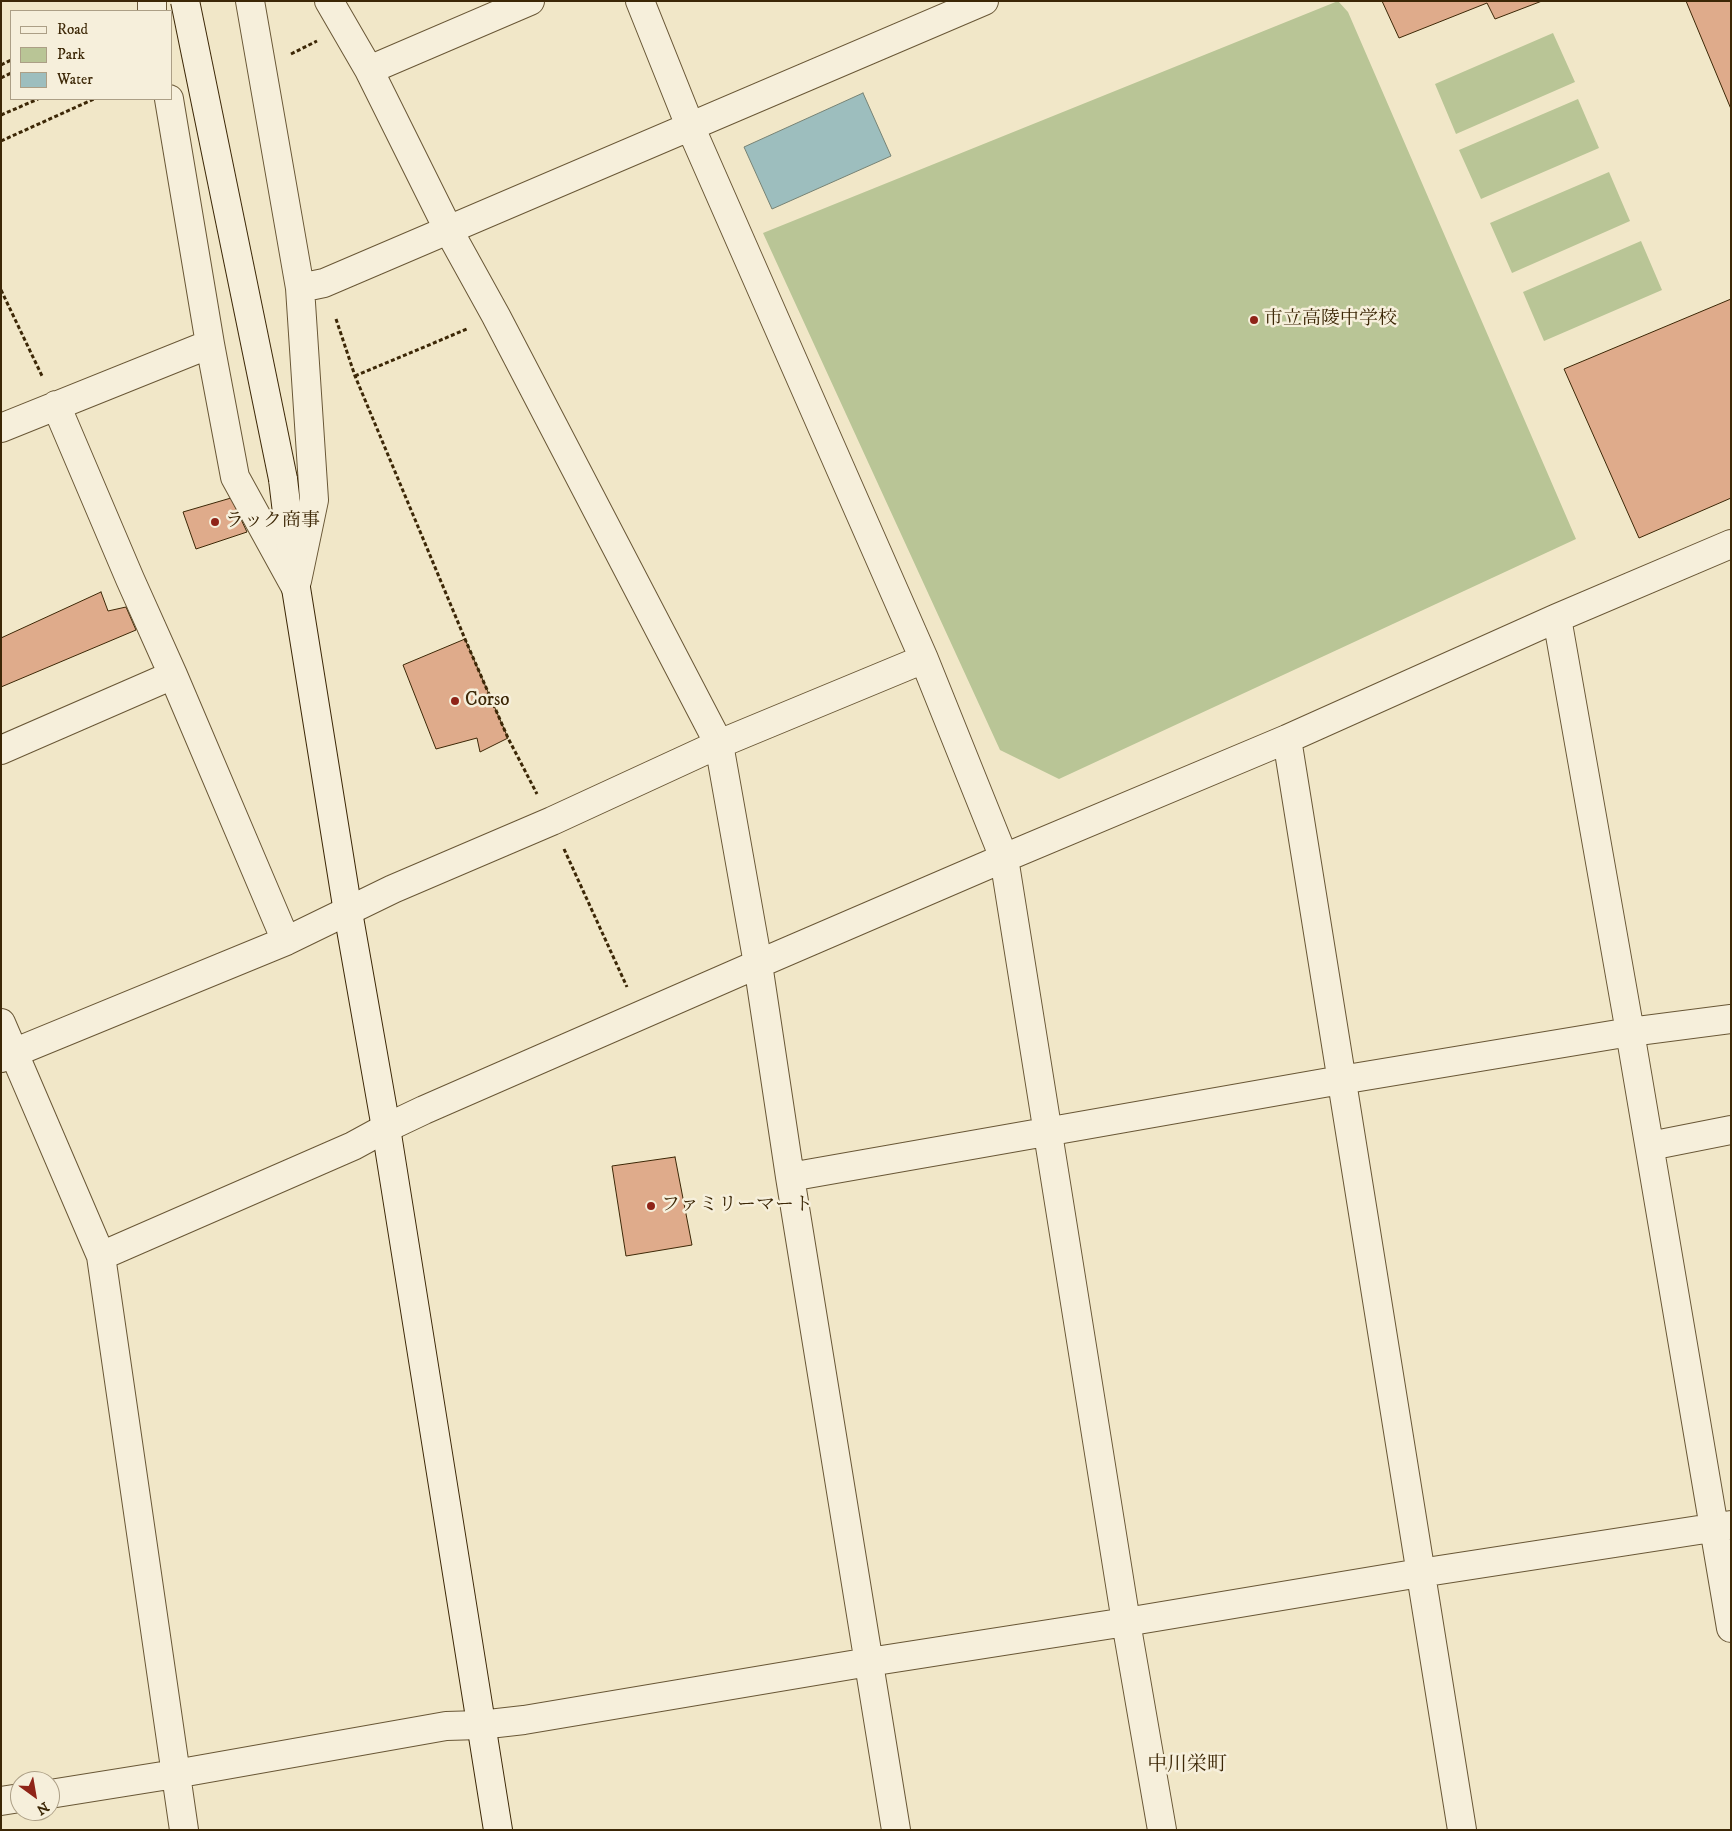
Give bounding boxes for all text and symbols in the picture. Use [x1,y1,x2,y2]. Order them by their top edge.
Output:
legend [10,10,172,100]
text: Road [57,20,88,39]
text: Park [57,45,85,64]
text: Water [57,70,93,89]
place label: 市立高陵中学校 [1264,309,1397,331]
marker: 市立高陵中学校 [1248,314,1260,326]
place label: ラック商事 [225,511,320,533]
marker: ラック商事 [209,516,221,528]
place label: Corso [465,690,509,712]
marker: Corso [449,695,461,707]
place label: ファミリーマート [661,1195,813,1217]
marker: ファミリーマート [645,1200,657,1212]
district label: 中川栄町 [1147,1754,1227,1778]
north arrow [10,1771,60,1821]
text: N [33,1797,52,1819]

